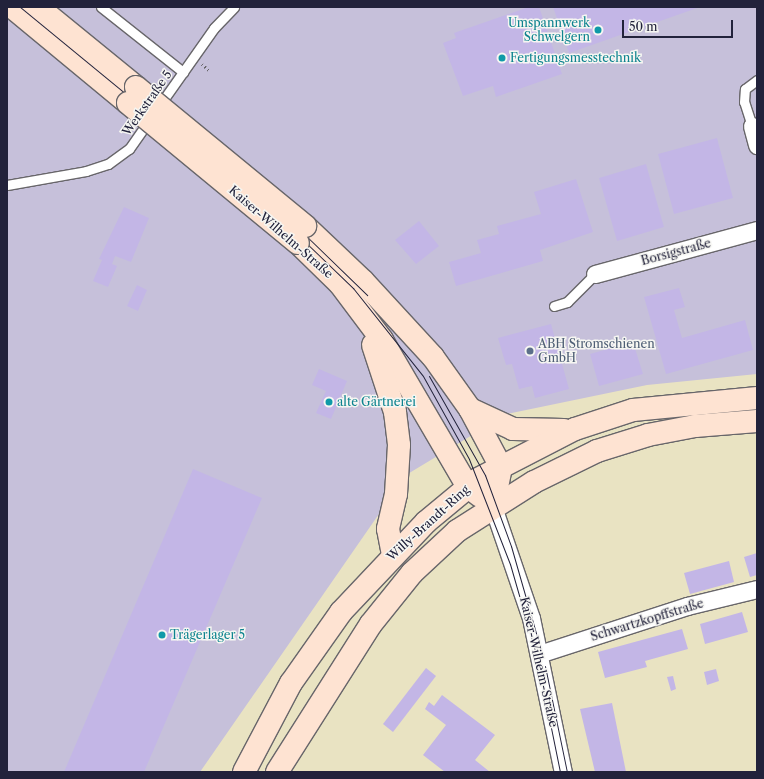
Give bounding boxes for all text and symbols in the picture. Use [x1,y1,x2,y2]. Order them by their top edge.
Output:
scale bar [624,12,735,38]
place label: Umspannwerk Schwelgern [508,16,590,44]
text: 50 m [629,19,658,34]
marker: Umspannwerk Schwelgern [593,25,603,35]
place label: Fertigungsmesstechnik [510,51,641,65]
marker: Fertigungsmesstechnik [497,53,507,63]
street label: Werkstraße 5 [119,68,175,138]
street label: Kaiser-Wilhelm-Straße [226,183,336,281]
street label: Borsigstraße [639,236,713,268]
place label: ABH Stromschienen GmbH [538,337,655,365]
marker: ABH Stromschienen GmbH [525,346,535,356]
place label: alte Gärtnerei [337,395,416,409]
marker: alte Gärtnerei [324,397,334,407]
street label: Willy-Brandt-Ring [384,482,472,564]
street label: Kaiser-Wilhelm-Straße [517,595,561,729]
street label: Schwartzkopffstraße [589,596,705,644]
place label: Trägerlager 5 [170,628,245,642]
marker: Trägerlager 5 [157,630,167,640]

